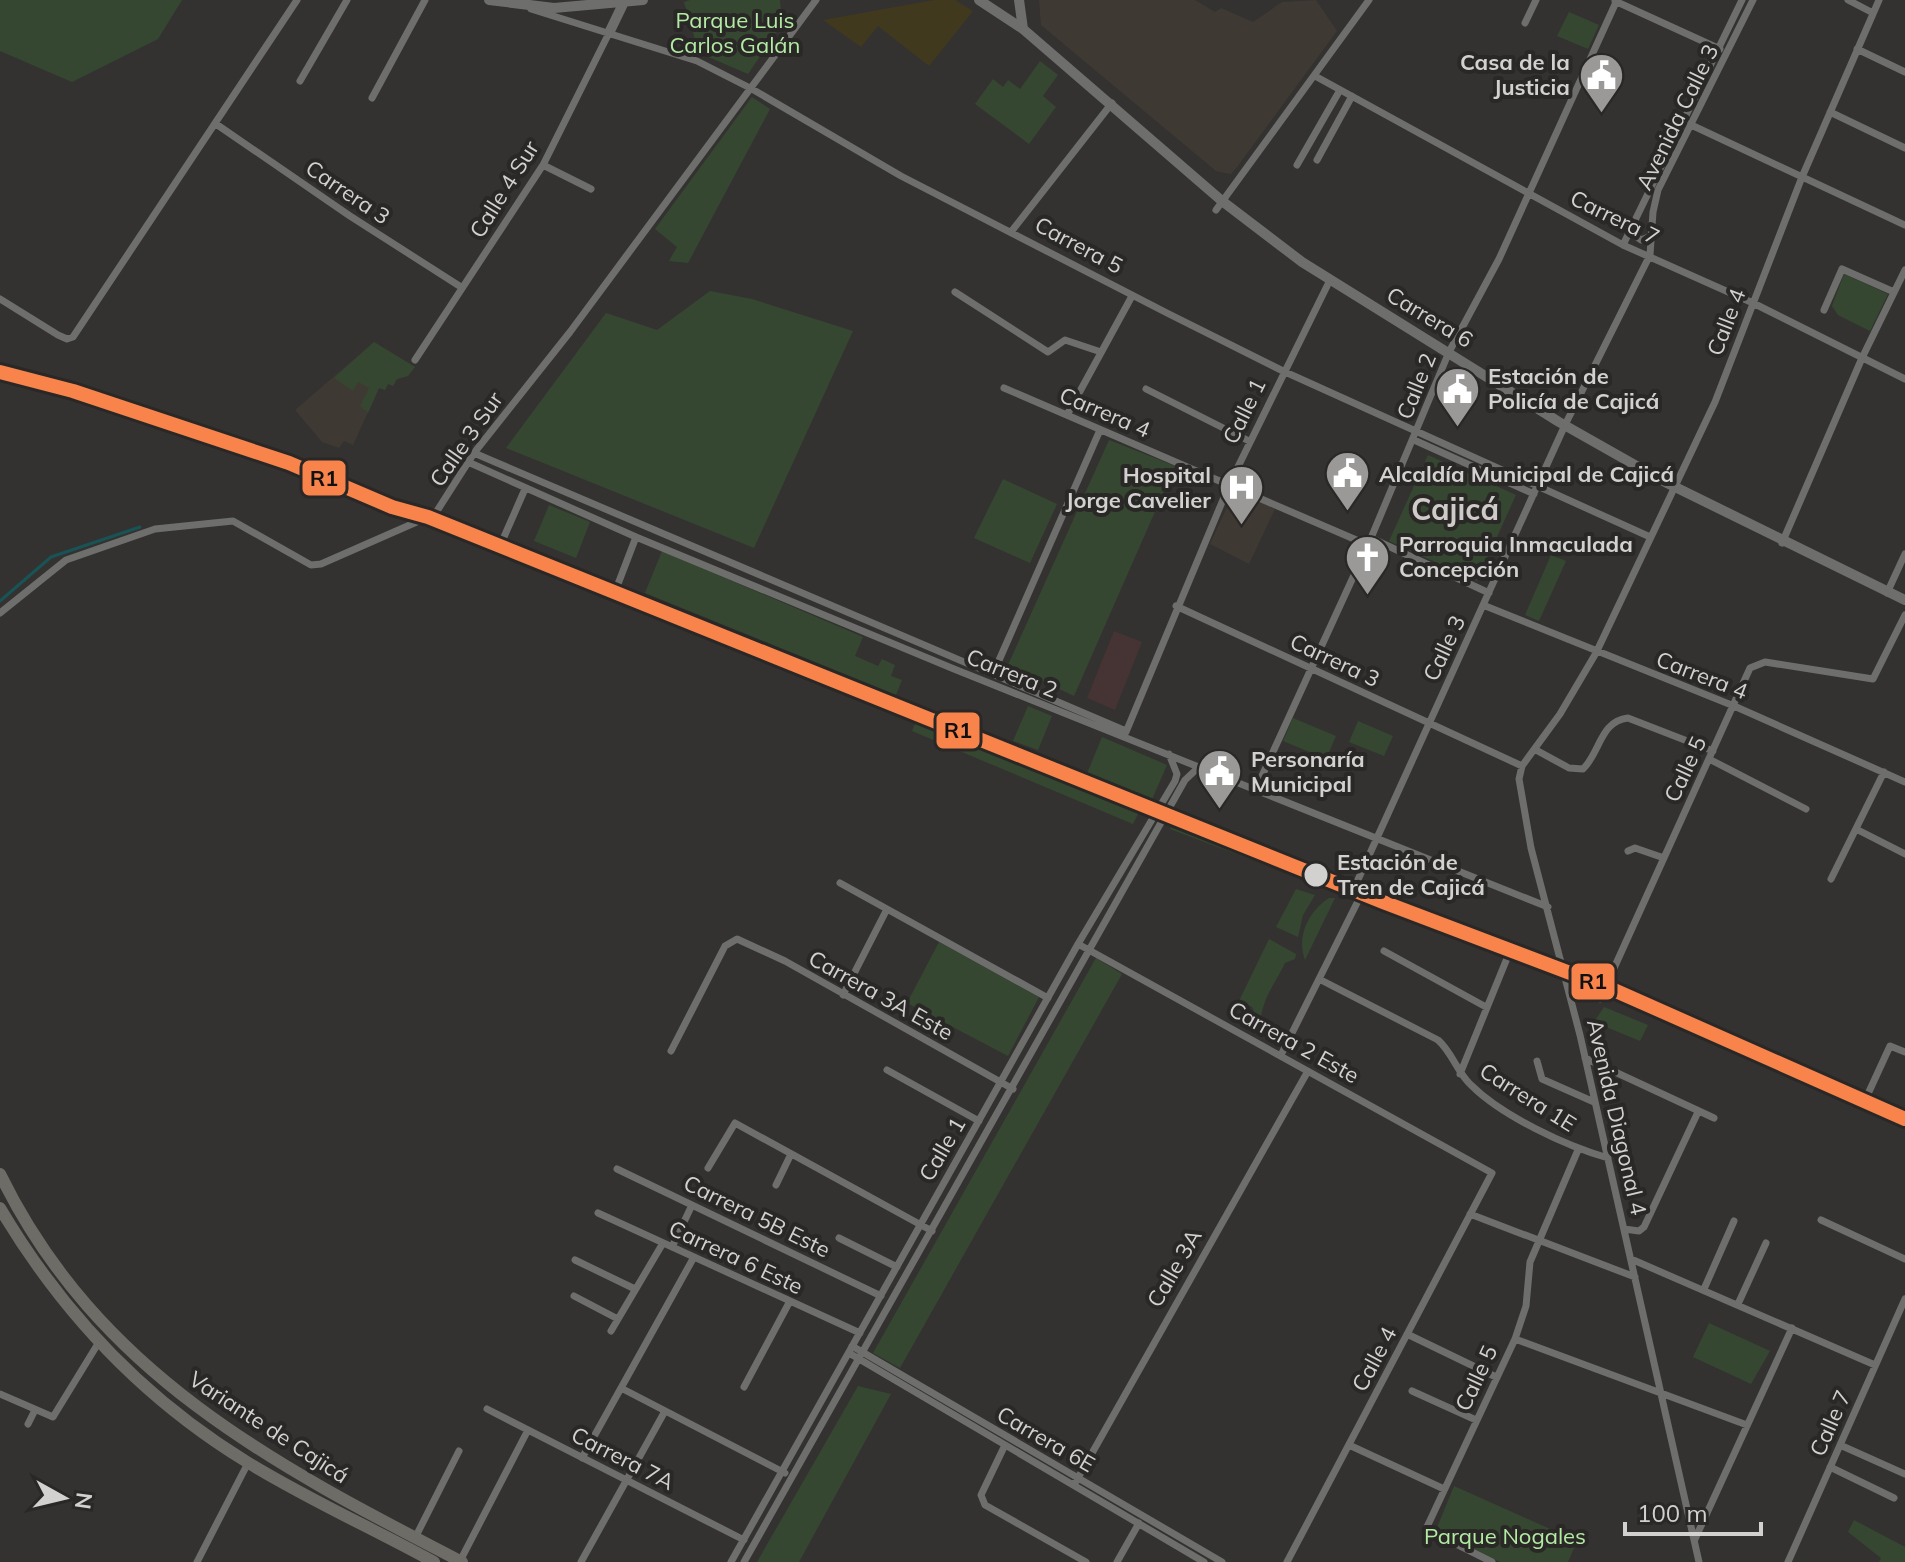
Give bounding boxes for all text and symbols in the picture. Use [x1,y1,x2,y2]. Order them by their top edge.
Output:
park label: Parque Luis Carlos Galán [670,6,800,59]
street label: Avenida Calle 3 [1630,40,1724,194]
place label: Casa de la Justicia [1460,48,1570,101]
public building icon: Casa de la Justicia [1577,51,1625,114]
street label: Calle 4 Sur [463,135,545,243]
street label: Carrera 3 [300,154,396,230]
street label: Carrera 7 [1566,183,1664,251]
street label: Carrera 5 [1030,210,1128,280]
street label: Carrera 6 [1382,280,1478,354]
street label: Calle 4 [1701,285,1751,359]
street label: Calle 2 [1390,349,1442,423]
place label: Estación de Policía de Cajicá [1488,362,1659,415]
public building icon: Estación de Policía de Cajicá [1433,365,1481,428]
street label: Calle 1 [1216,374,1272,448]
street label: Carrera 4 [1055,380,1155,444]
street label: Calle 3 Sur [423,386,509,492]
public building icon: Alcaldía Municipal de Cajicá [1324,450,1372,513]
line badge: R1 [301,459,347,497]
place label: Alcaldía Municipal de Cajicá [1379,460,1674,488]
place label: Hospital Jorge Cavelier [1066,461,1211,514]
text: R1 [310,464,338,492]
hospital icon: Hospital Jorge Cavelier [1218,464,1266,527]
district label: Cajicá [1411,490,1499,528]
place label: Parroquia Inmaculada Concepción [1399,530,1633,583]
church icon: Parroquia Inmaculada Concepción [1344,533,1392,596]
street label: Calle 3 [1417,611,1471,685]
street label: Carrera 3 [1286,627,1384,693]
street label: Carrera 2 [962,642,1062,704]
street label: Carrera 4 [1652,645,1752,705]
line badge: R1 [935,711,981,750]
text: R1 [944,716,972,744]
street label: Calle 5 [1658,732,1712,806]
place label: Personaría Municipal [1251,745,1365,798]
public building icon: Personaría Municipal [1196,748,1244,811]
place label: Estación de Tren de Cajicá [1337,848,1485,901]
marker: Estación de Tren de Cajicá [1302,861,1330,889]
street label: Carrera 3A Este [804,944,958,1046]
line badge: R1 [1570,962,1616,1001]
text: R1 [1579,967,1607,995]
street label: Carrera 2 Este [1224,995,1364,1089]
street label: Avenida Diagonal 4 [1581,1016,1653,1218]
street label: Carrera 1E [1475,1056,1581,1138]
street label: Calle 1 [913,1112,971,1186]
street label: Carrera 5B Este [679,1168,835,1264]
street label: Carrera 6 Este [665,1214,807,1300]
street label: Calle 3A [1141,1224,1207,1312]
street label: Calle 4 [1345,1322,1403,1396]
street label: Calle 5 [1449,1341,1503,1415]
street label: Variante de Cajicá [184,1365,354,1489]
street label: Calle 7 [1803,1386,1857,1460]
street label: Carrera 6E [992,1400,1100,1478]
street label: Carrera 7A [567,1420,679,1496]
north arrow [24,1458,104,1538]
scale bar [1625,1486,1761,1536]
text: N [69,1491,99,1511]
text: 100 m [1637,1498,1708,1528]
park label: Parque Nogales [1424,1522,1586,1550]

